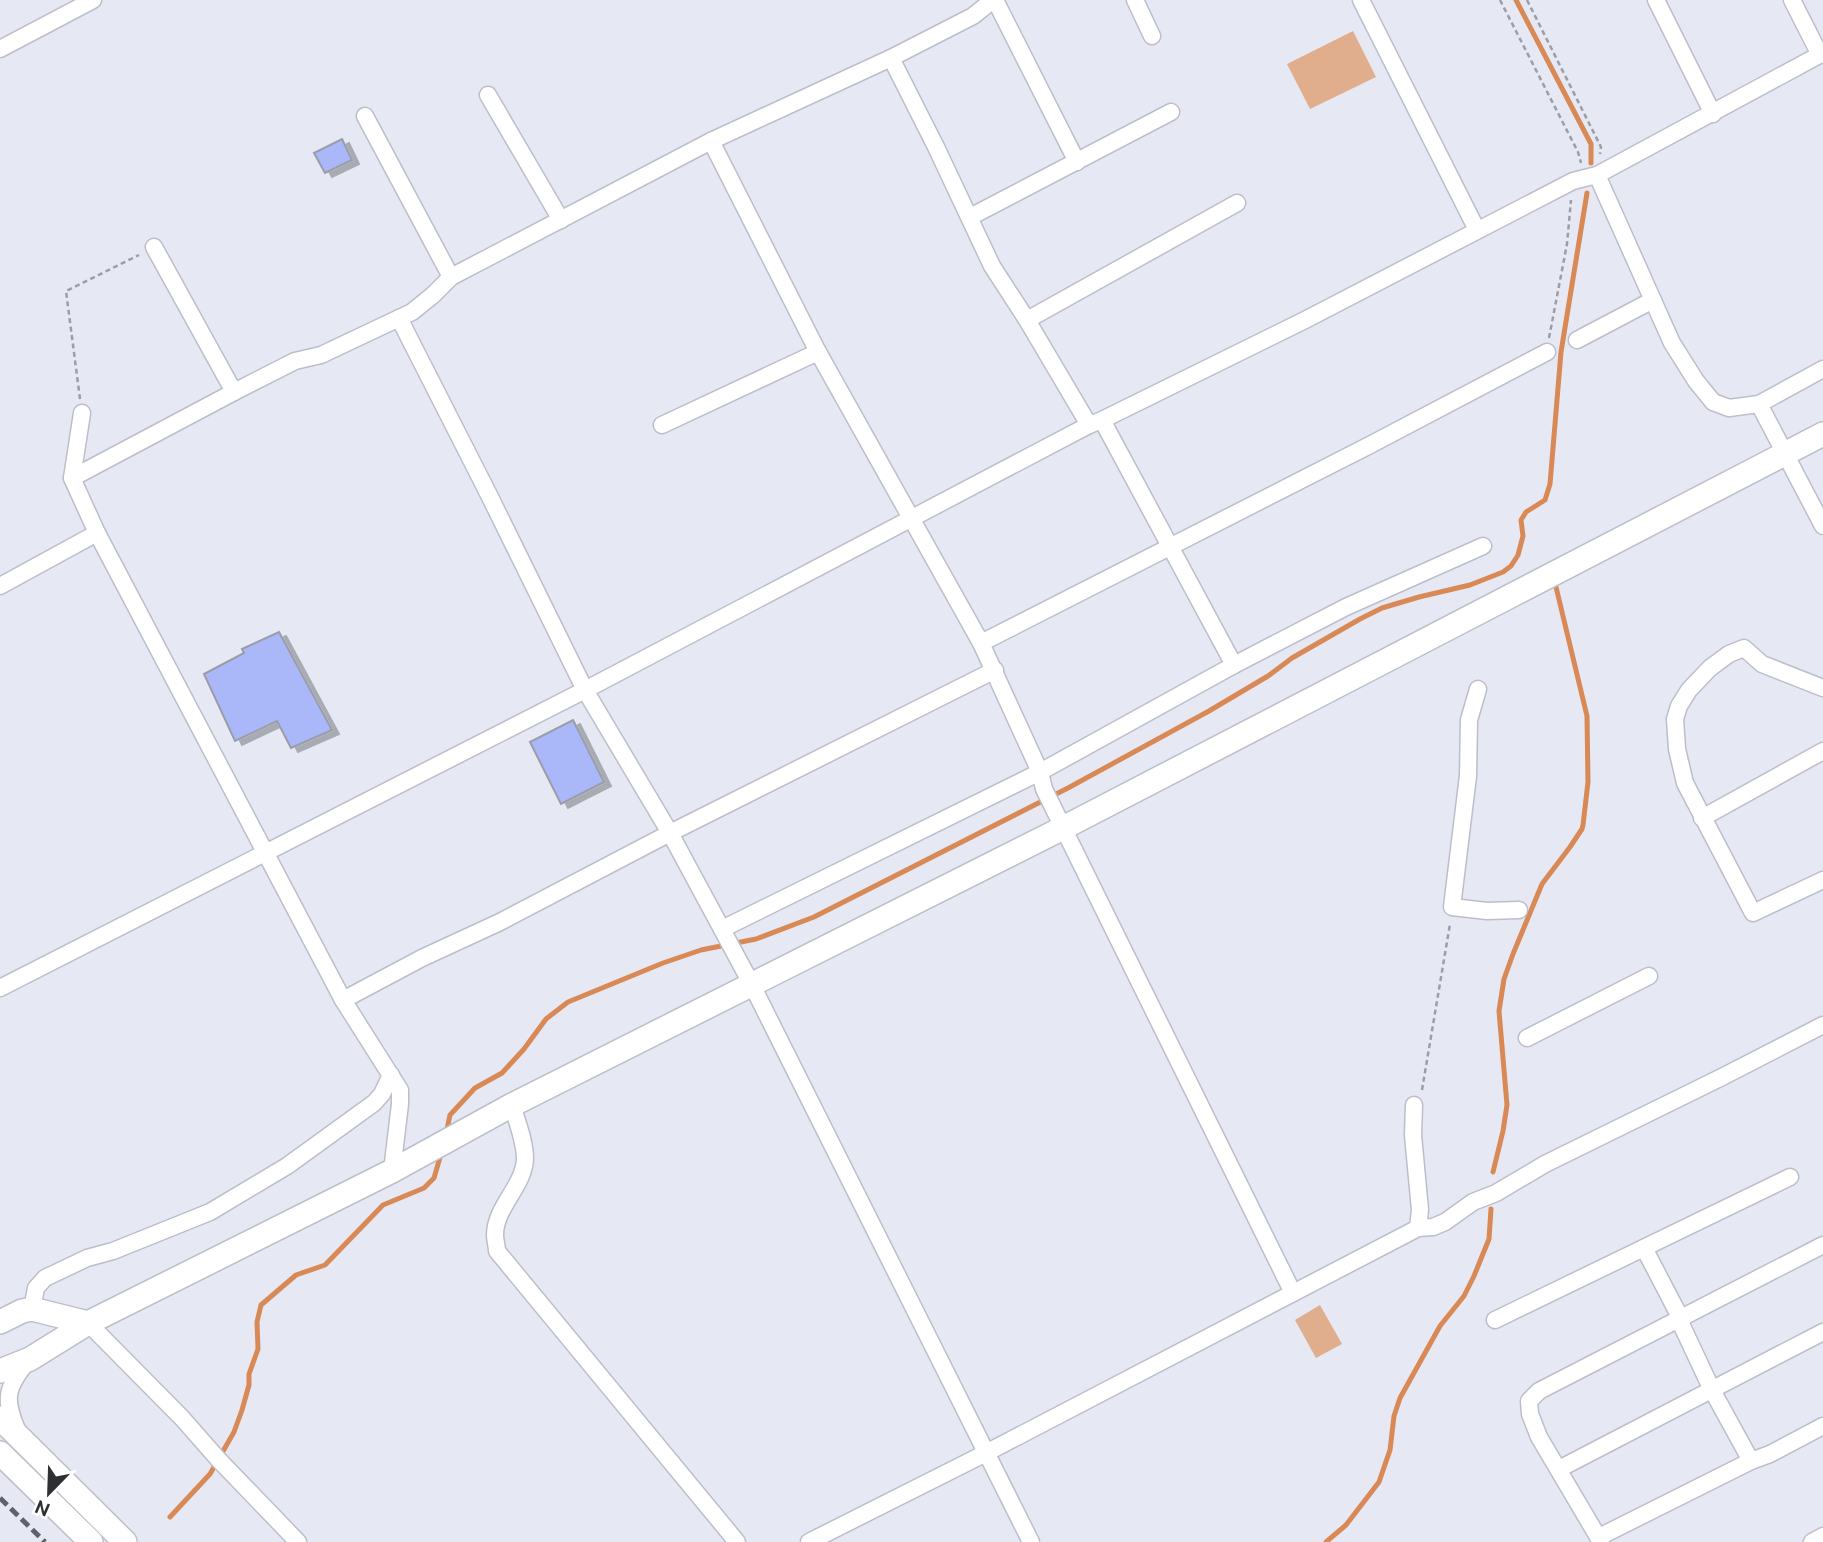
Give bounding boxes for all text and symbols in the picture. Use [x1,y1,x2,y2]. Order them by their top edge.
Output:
north arrow [14,1458,84,1528]
text: N [32,1496,53,1522]

